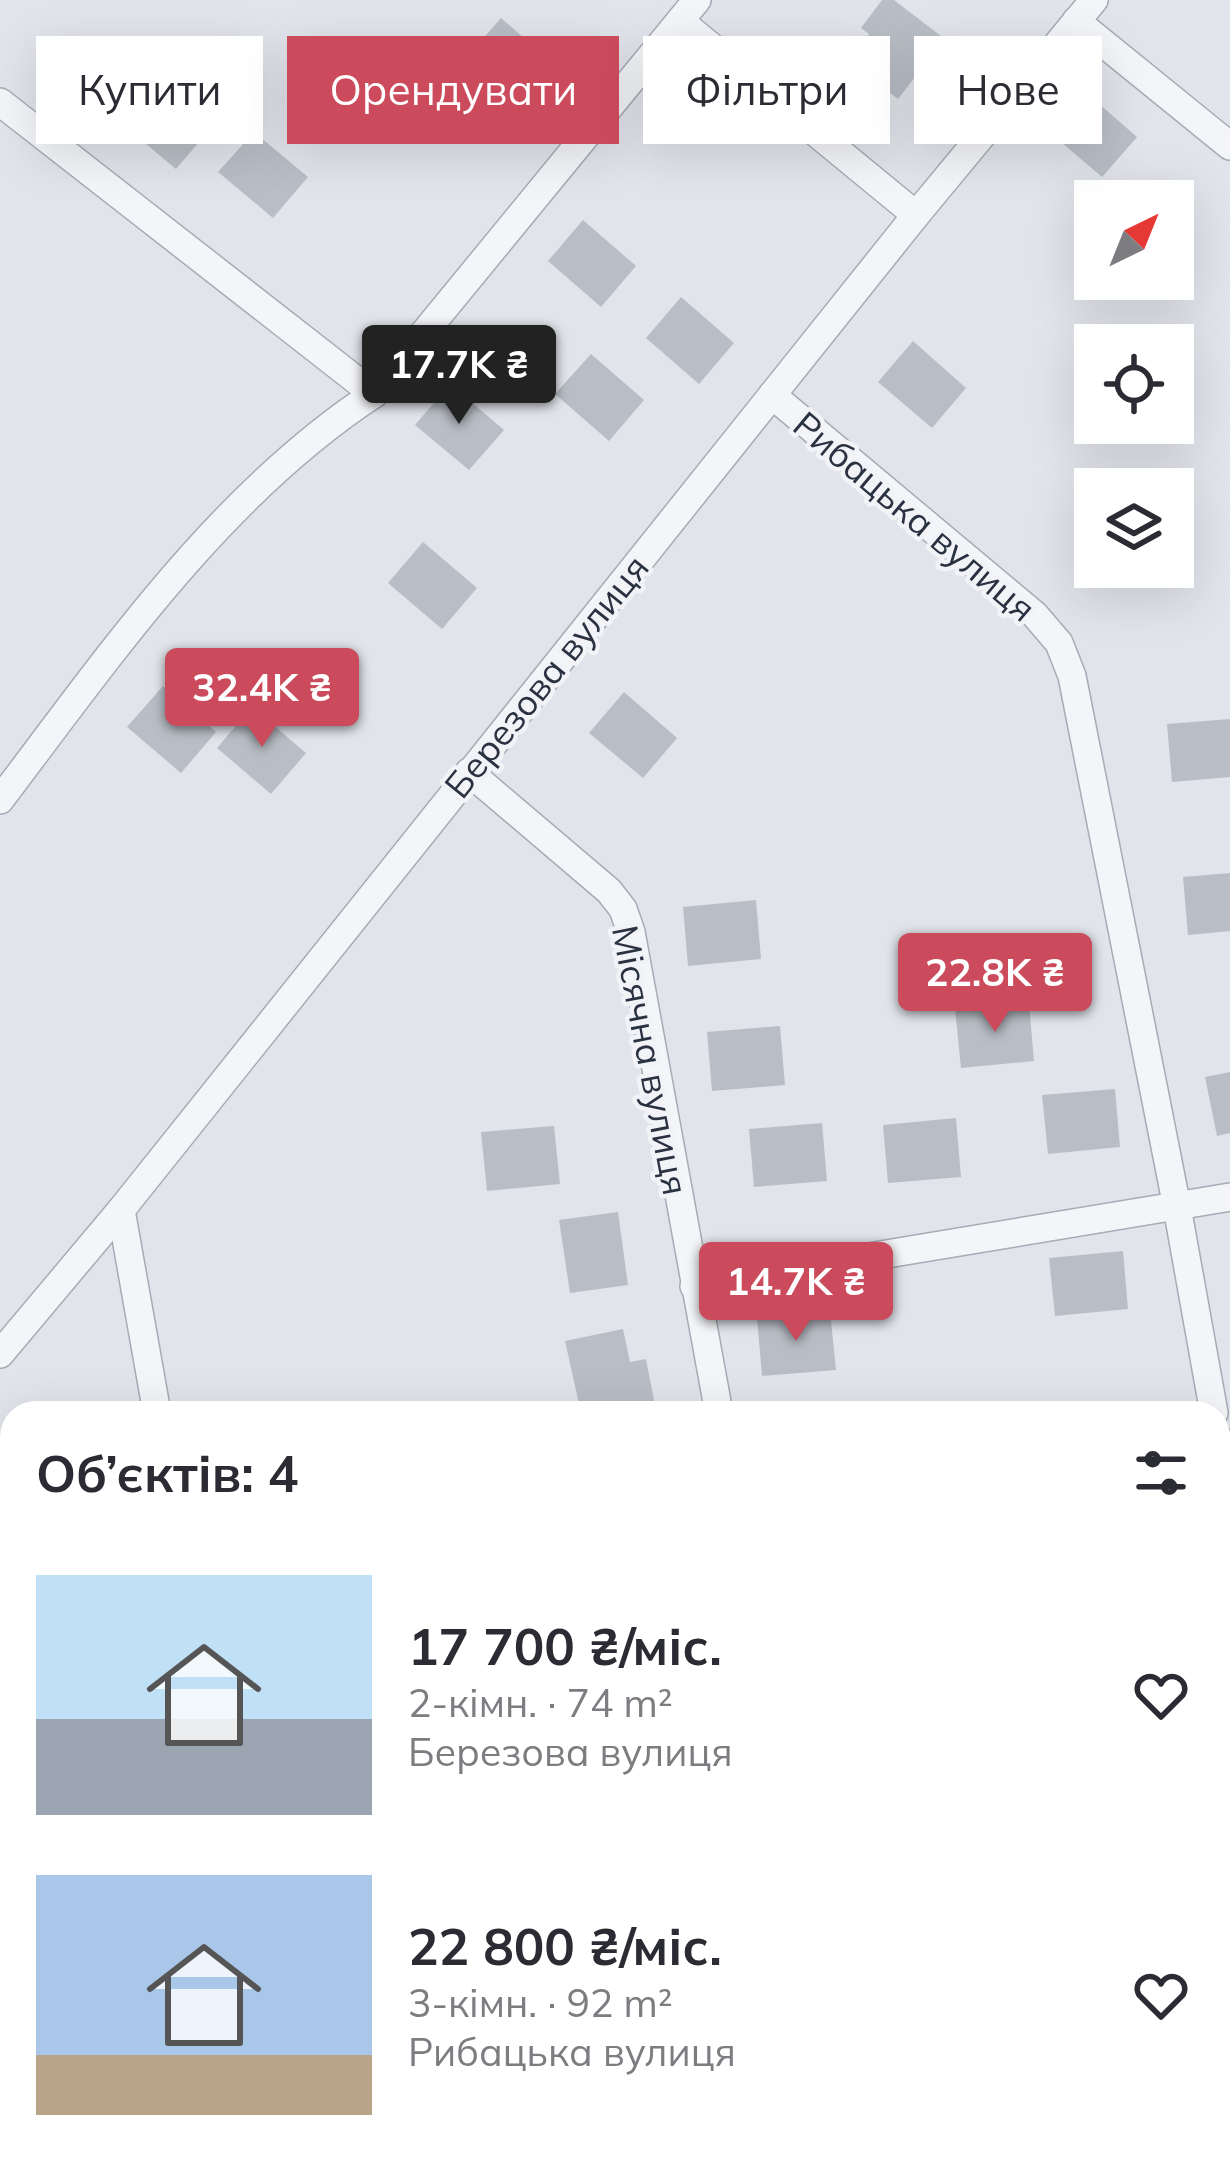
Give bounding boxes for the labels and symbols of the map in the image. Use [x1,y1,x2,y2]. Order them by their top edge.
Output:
north arrow [1074,180,1194,300]
pin: 17.7K ₴ [348,325,570,427]
street label: Рибацька вулиця [785,401,1045,631]
street label: Березова вулиця [434,545,658,807]
pin: 32.4K ₴ [151,648,373,750]
street label: Місячна вулиця [603,921,699,1199]
pin: 22.8K ₴ [884,933,1106,1035]
pin: 14.7K ₴ [685,1242,907,1344]

